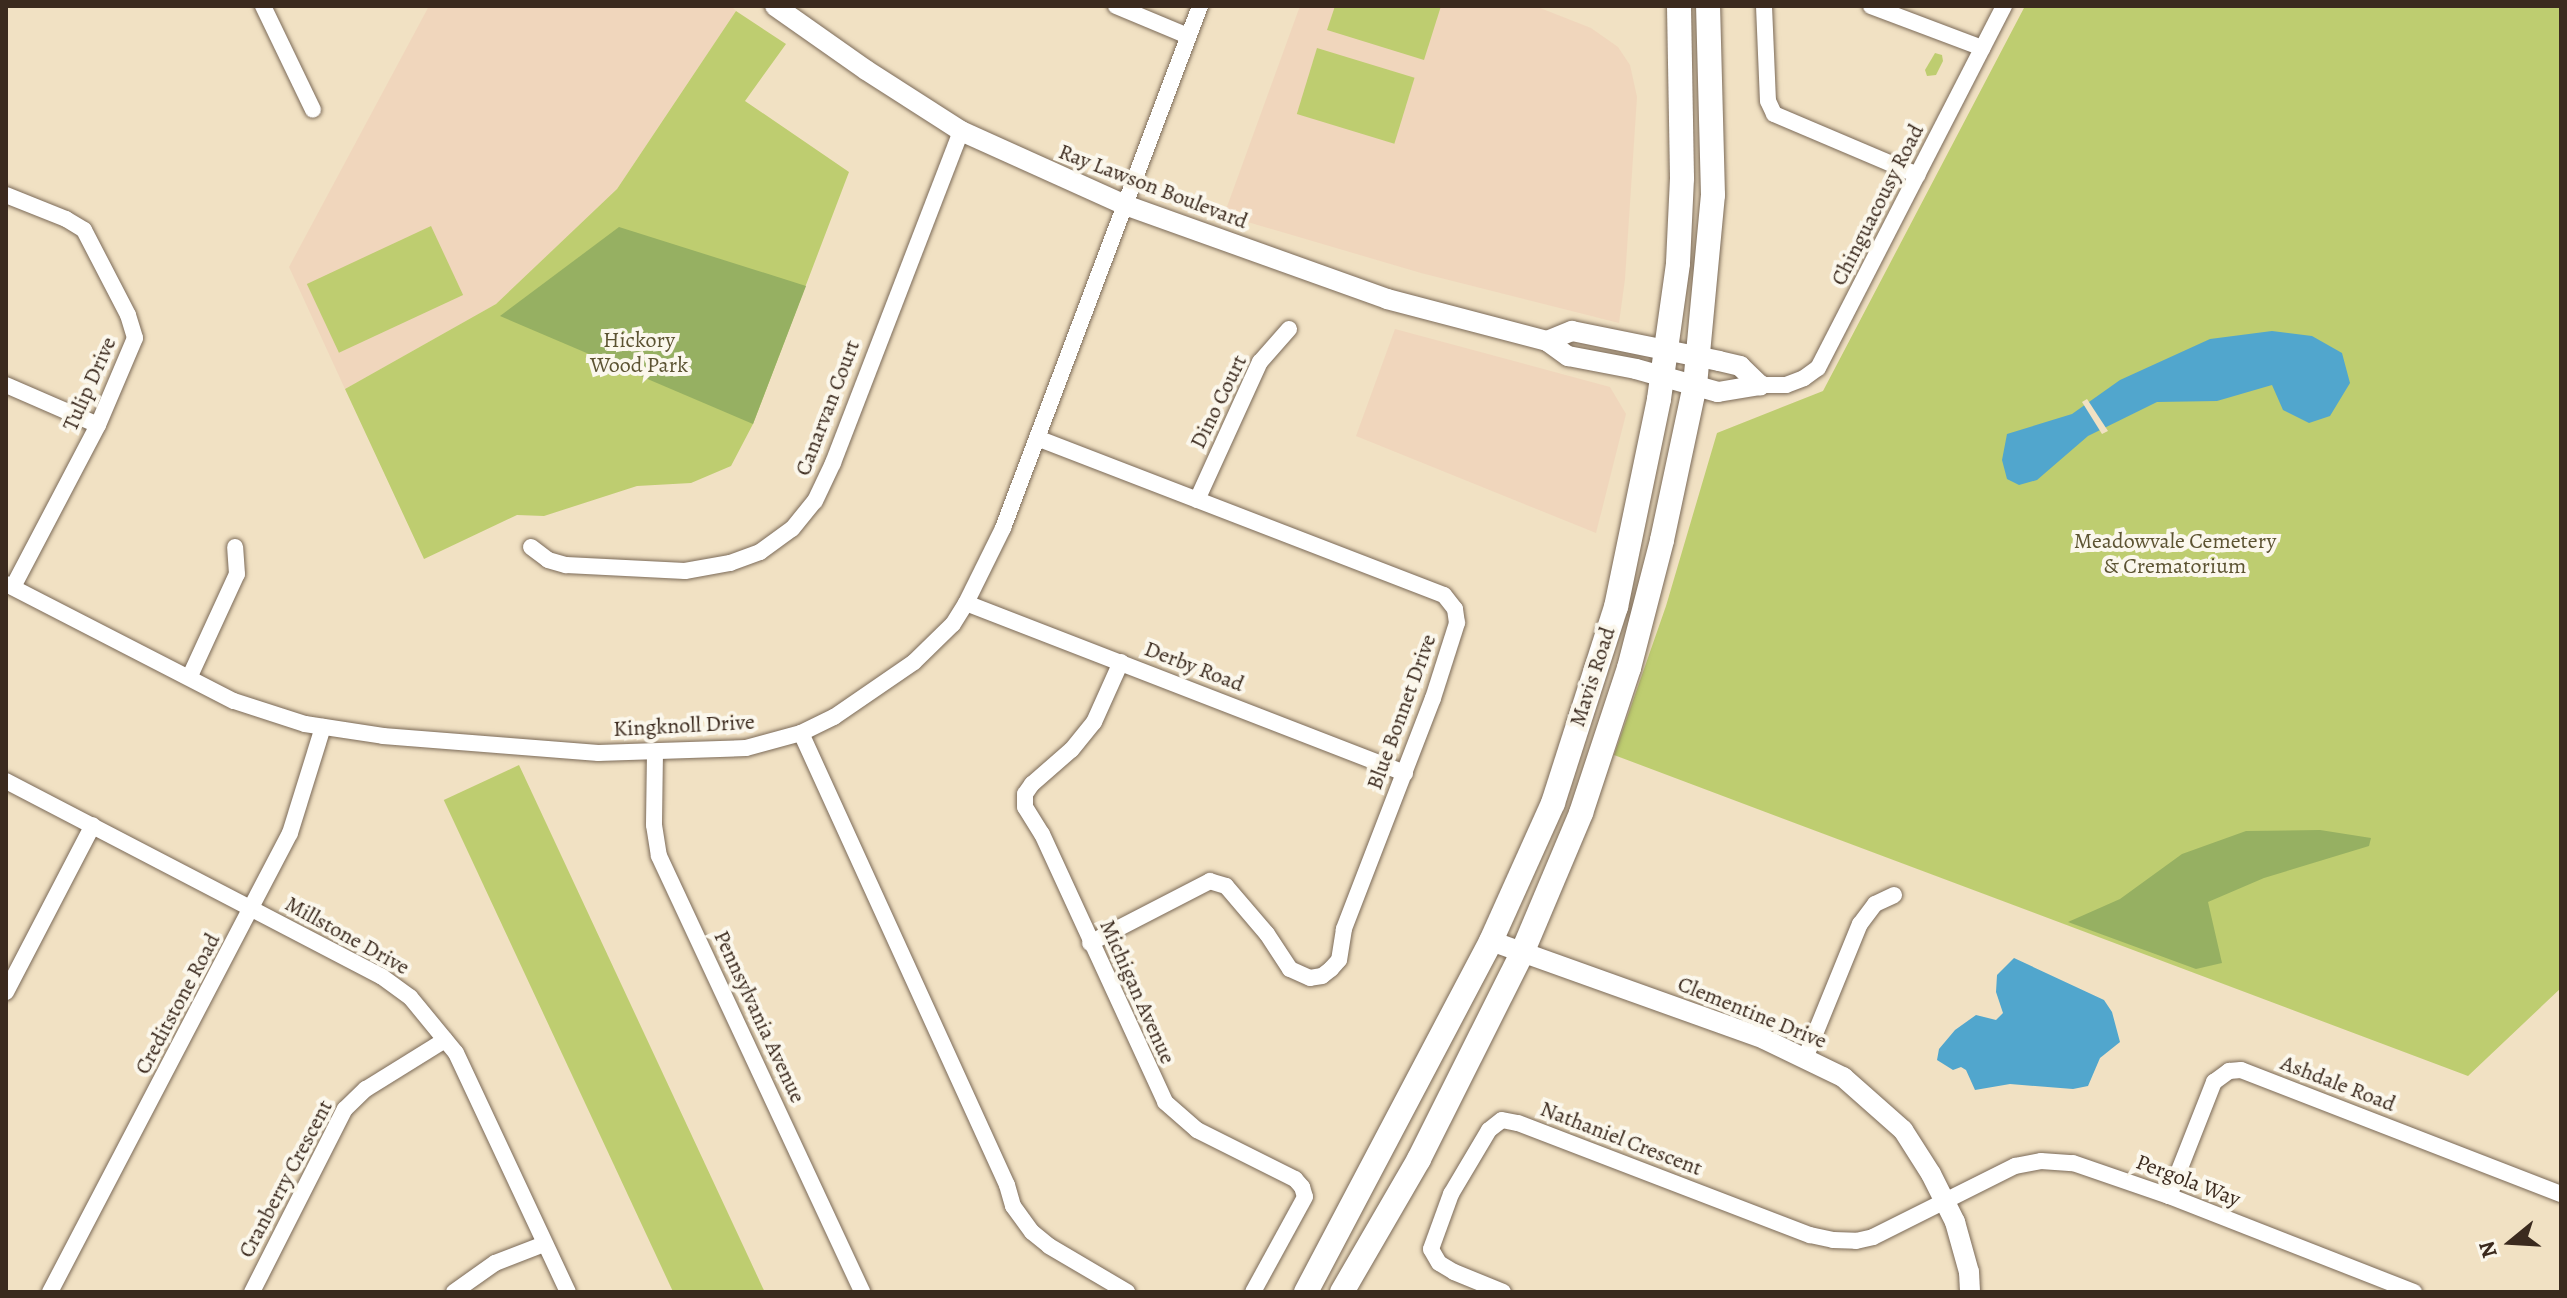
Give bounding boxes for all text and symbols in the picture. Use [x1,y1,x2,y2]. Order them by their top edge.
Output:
street label: Chinguacousy Road [1826,120,1930,290]
street label: Ray Lawson Boulevard [1055,139,1251,235]
park label: Hickory Wood Park [590,327,688,378]
street label: Tulip Drive [58,333,122,435]
street label: Canarvan Court [790,336,866,480]
street label: Dino Court [1185,351,1253,453]
park label: Meadowvale Cemetery & Crematorium [2074,528,2276,580]
street label: Mavis Road [1564,624,1622,730]
street label: Blue Bonnet Drive [1362,631,1442,793]
street label: Derby Road [1140,636,1248,698]
street label: Kingknoll Drive [613,709,755,743]
street label: Millstone Drive [280,891,414,981]
street label: Michigan Avenue [1093,916,1181,1068]
street label: Pennsylvania Avenue [707,927,811,1107]
street label: Creditstone Road [130,929,226,1079]
street label: Clementine Drive [1674,971,1830,1055]
street label: Ashdale Road [2277,1050,2399,1118]
street label: Cranberry Crescent [233,1096,339,1262]
street label: Nathaniel Crescent [1536,1096,1706,1182]
street label: Pergola Way [2132,1149,2244,1213]
north arrow [2471,1202,2551,1282]
text: N [2471,1237,2505,1262]

